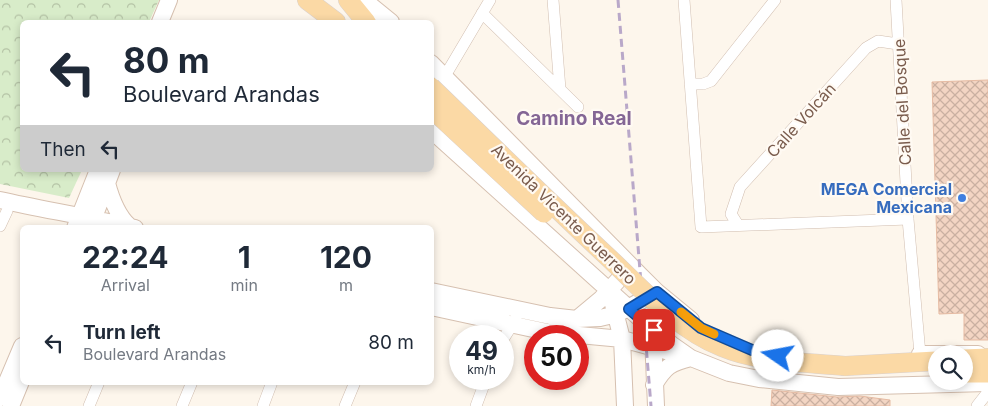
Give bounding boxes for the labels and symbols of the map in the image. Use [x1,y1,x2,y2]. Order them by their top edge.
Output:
street label: Calle del Bosque [889,38,915,166]
street label: Calle Volcán [762,78,840,162]
district label: Camino Real [516,107,632,130]
street label: Avenida Vicente Guerrero [487,140,641,288]
place label: MEGA Comercial Mexicana [821,179,952,217]
marker: MEGA Comercial Mexicana [956,192,968,204]
pin [633,309,675,351]
speed limit sign: 50 [524,325,589,390]
position arrow [751,329,803,381]

